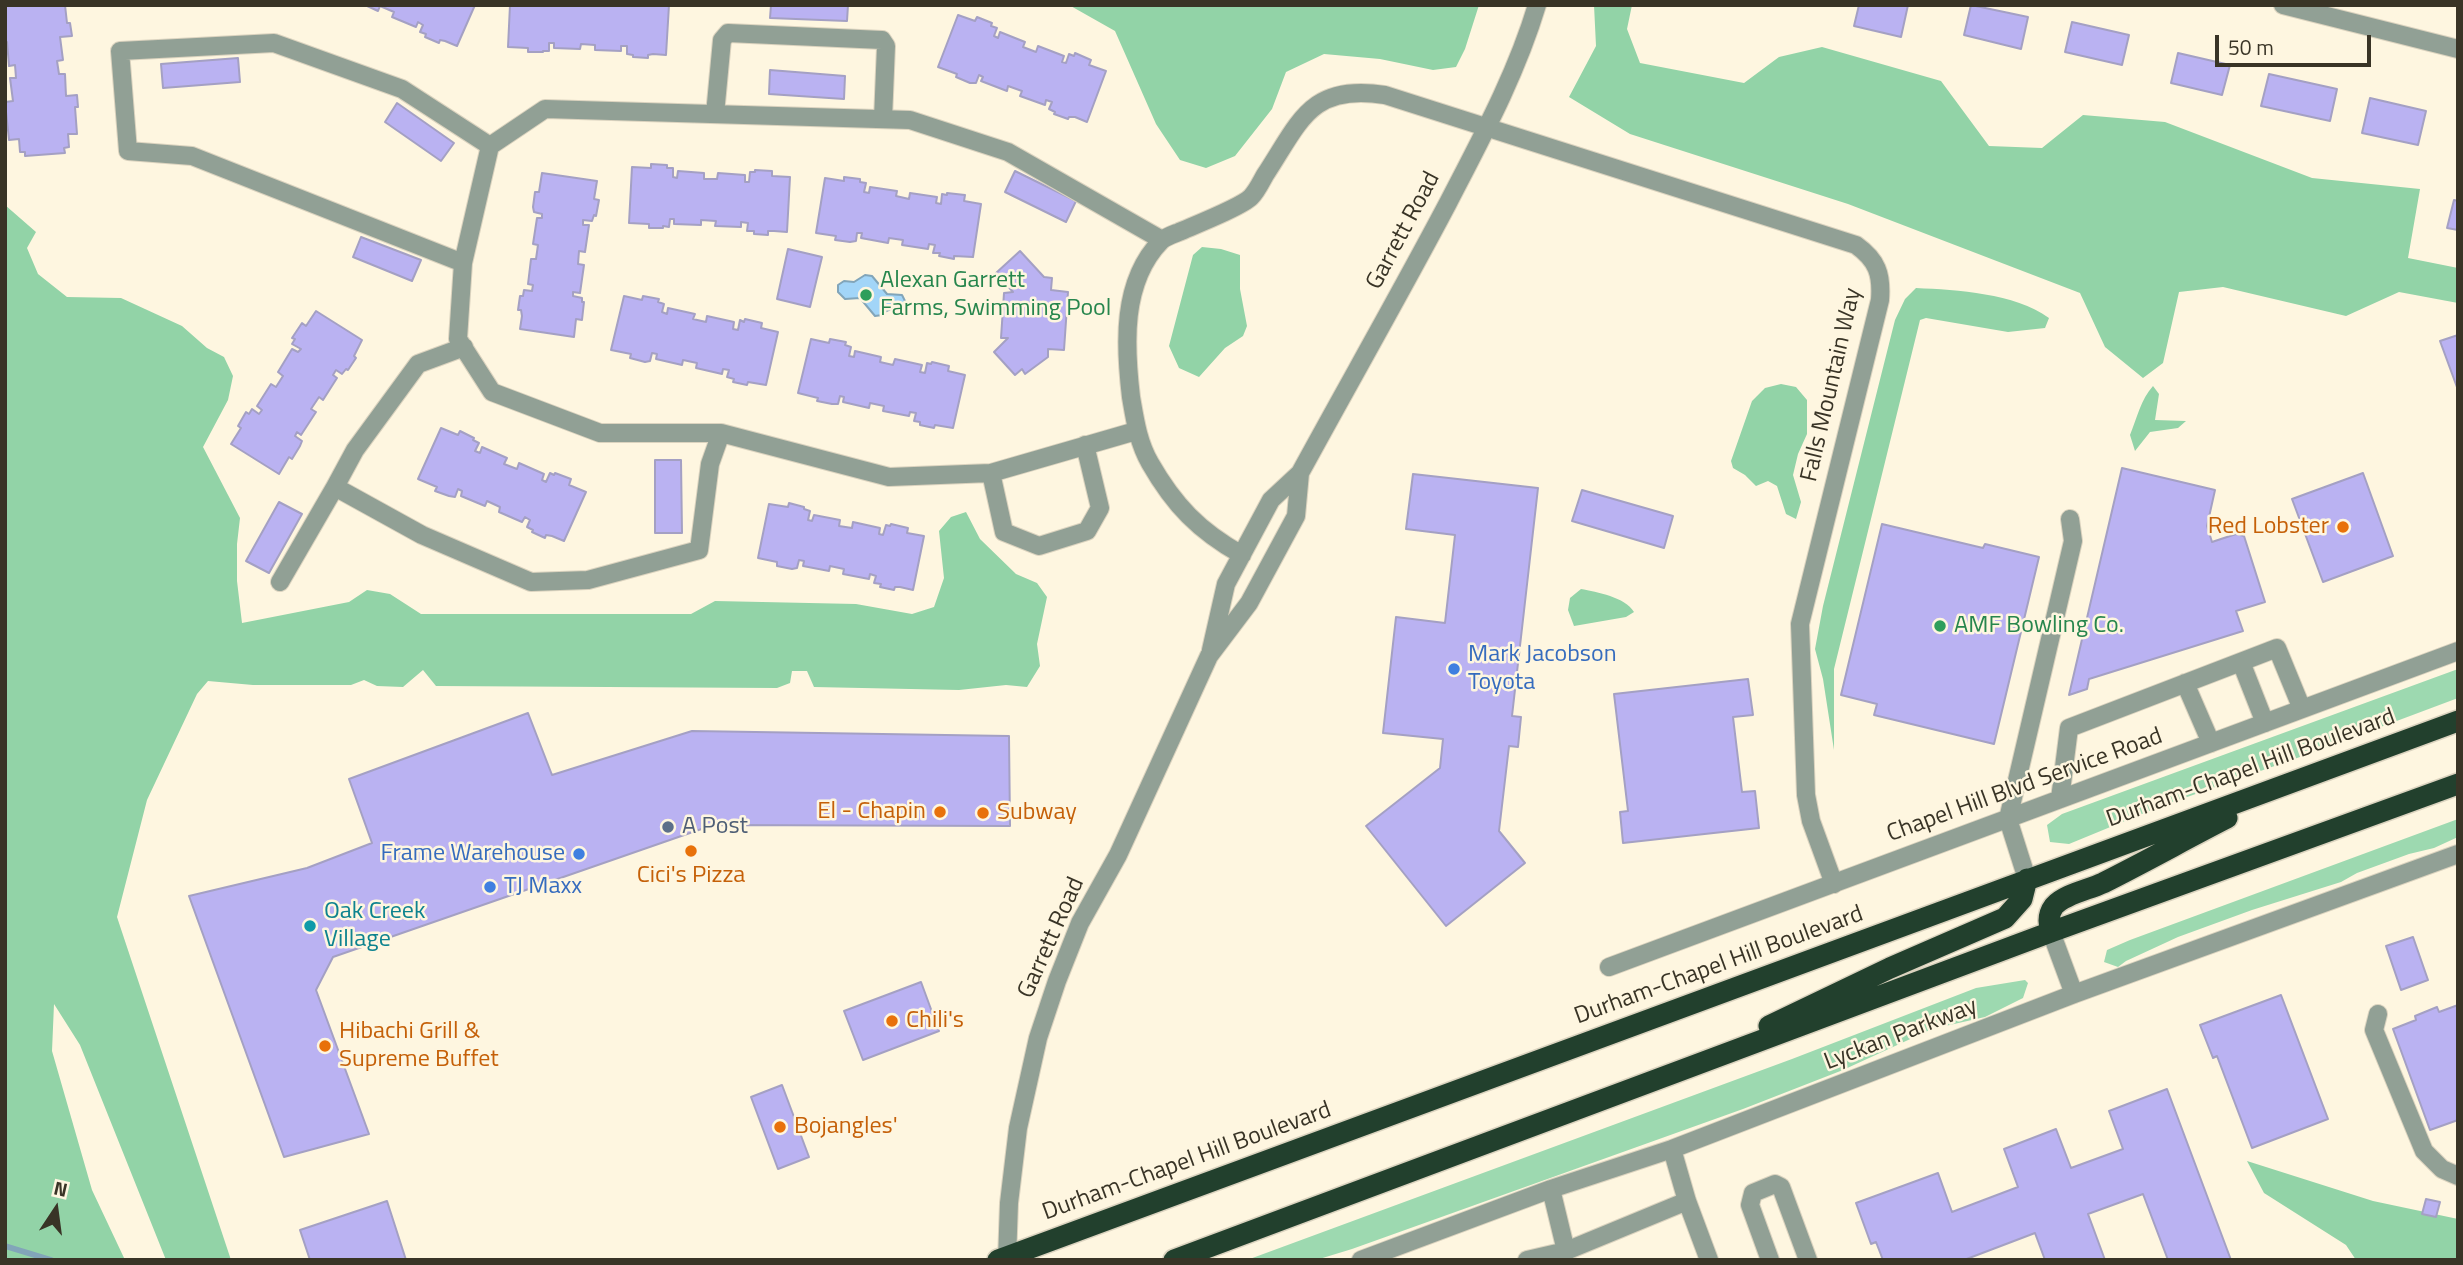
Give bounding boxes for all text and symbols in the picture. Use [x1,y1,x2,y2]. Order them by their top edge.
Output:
scale bar [2218,21,2374,65]
text: 50 m [2228,31,2274,63]
street label: Garrett Road [1361,167,1447,295]
place label: Alexan Garrett Farms, Swimming Pool [880,267,1111,323]
street label: Falls Mountain Way [1796,285,1868,485]
marker: Alexan Garrett Farms, Swimming Pool [858,287,874,303]
place label: Red Lobster [2208,513,2329,541]
marker: Red Lobster [2335,519,2351,535]
place label: AMF Bowling Co. [1954,612,2124,640]
marker: AMF Bowling Co. [1932,618,1948,634]
place label: Mark Jacobson Toyota [1468,641,1617,697]
marker: Mark Jacobson Toyota [1446,661,1462,677]
street label: Durham-Chapel Hill Boulevard [2103,703,2399,835]
street label: Chapel Hill Blvd Service Road [1883,723,2167,849]
place label: El - Chapin [817,798,926,826]
place label: Subway [997,799,1077,827]
marker: El - Chapin [932,804,948,820]
marker: Subway [975,805,991,821]
place label: A Post [682,813,748,841]
marker: A Post [660,819,676,835]
place label: Frame Warehouse [380,840,565,868]
marker: Cici's Pizza [683,843,699,859]
marker: Frame Warehouse [571,846,587,862]
place label: Cici's Pizza [637,862,745,890]
place label: TJ Maxx [504,873,582,901]
street label: Garrett Road [1013,873,1091,1003]
marker: TJ Maxx [482,879,498,895]
place label: Oak Creek Village [324,898,425,954]
street label: Durham-Chapel Hill Boulevard [1571,900,1867,1032]
marker: Oak Creek Village [302,918,318,934]
street label: Lyckan Parkway [1820,993,1982,1077]
place label: Chili's [906,1007,964,1035]
marker: Chili's [884,1013,900,1029]
place label: Hibachi Grill & Supreme Buffet [339,1018,499,1074]
marker: Hibachi Grill & Supreme Buffet [317,1038,333,1054]
street label: Durham-Chapel Hill Boulevard [1039,1096,1335,1228]
place label: Bojangles' [794,1113,898,1141]
marker: Bojangles' [772,1119,788,1135]
text: N [51,1172,71,1204]
north arrow [21,1174,91,1244]

